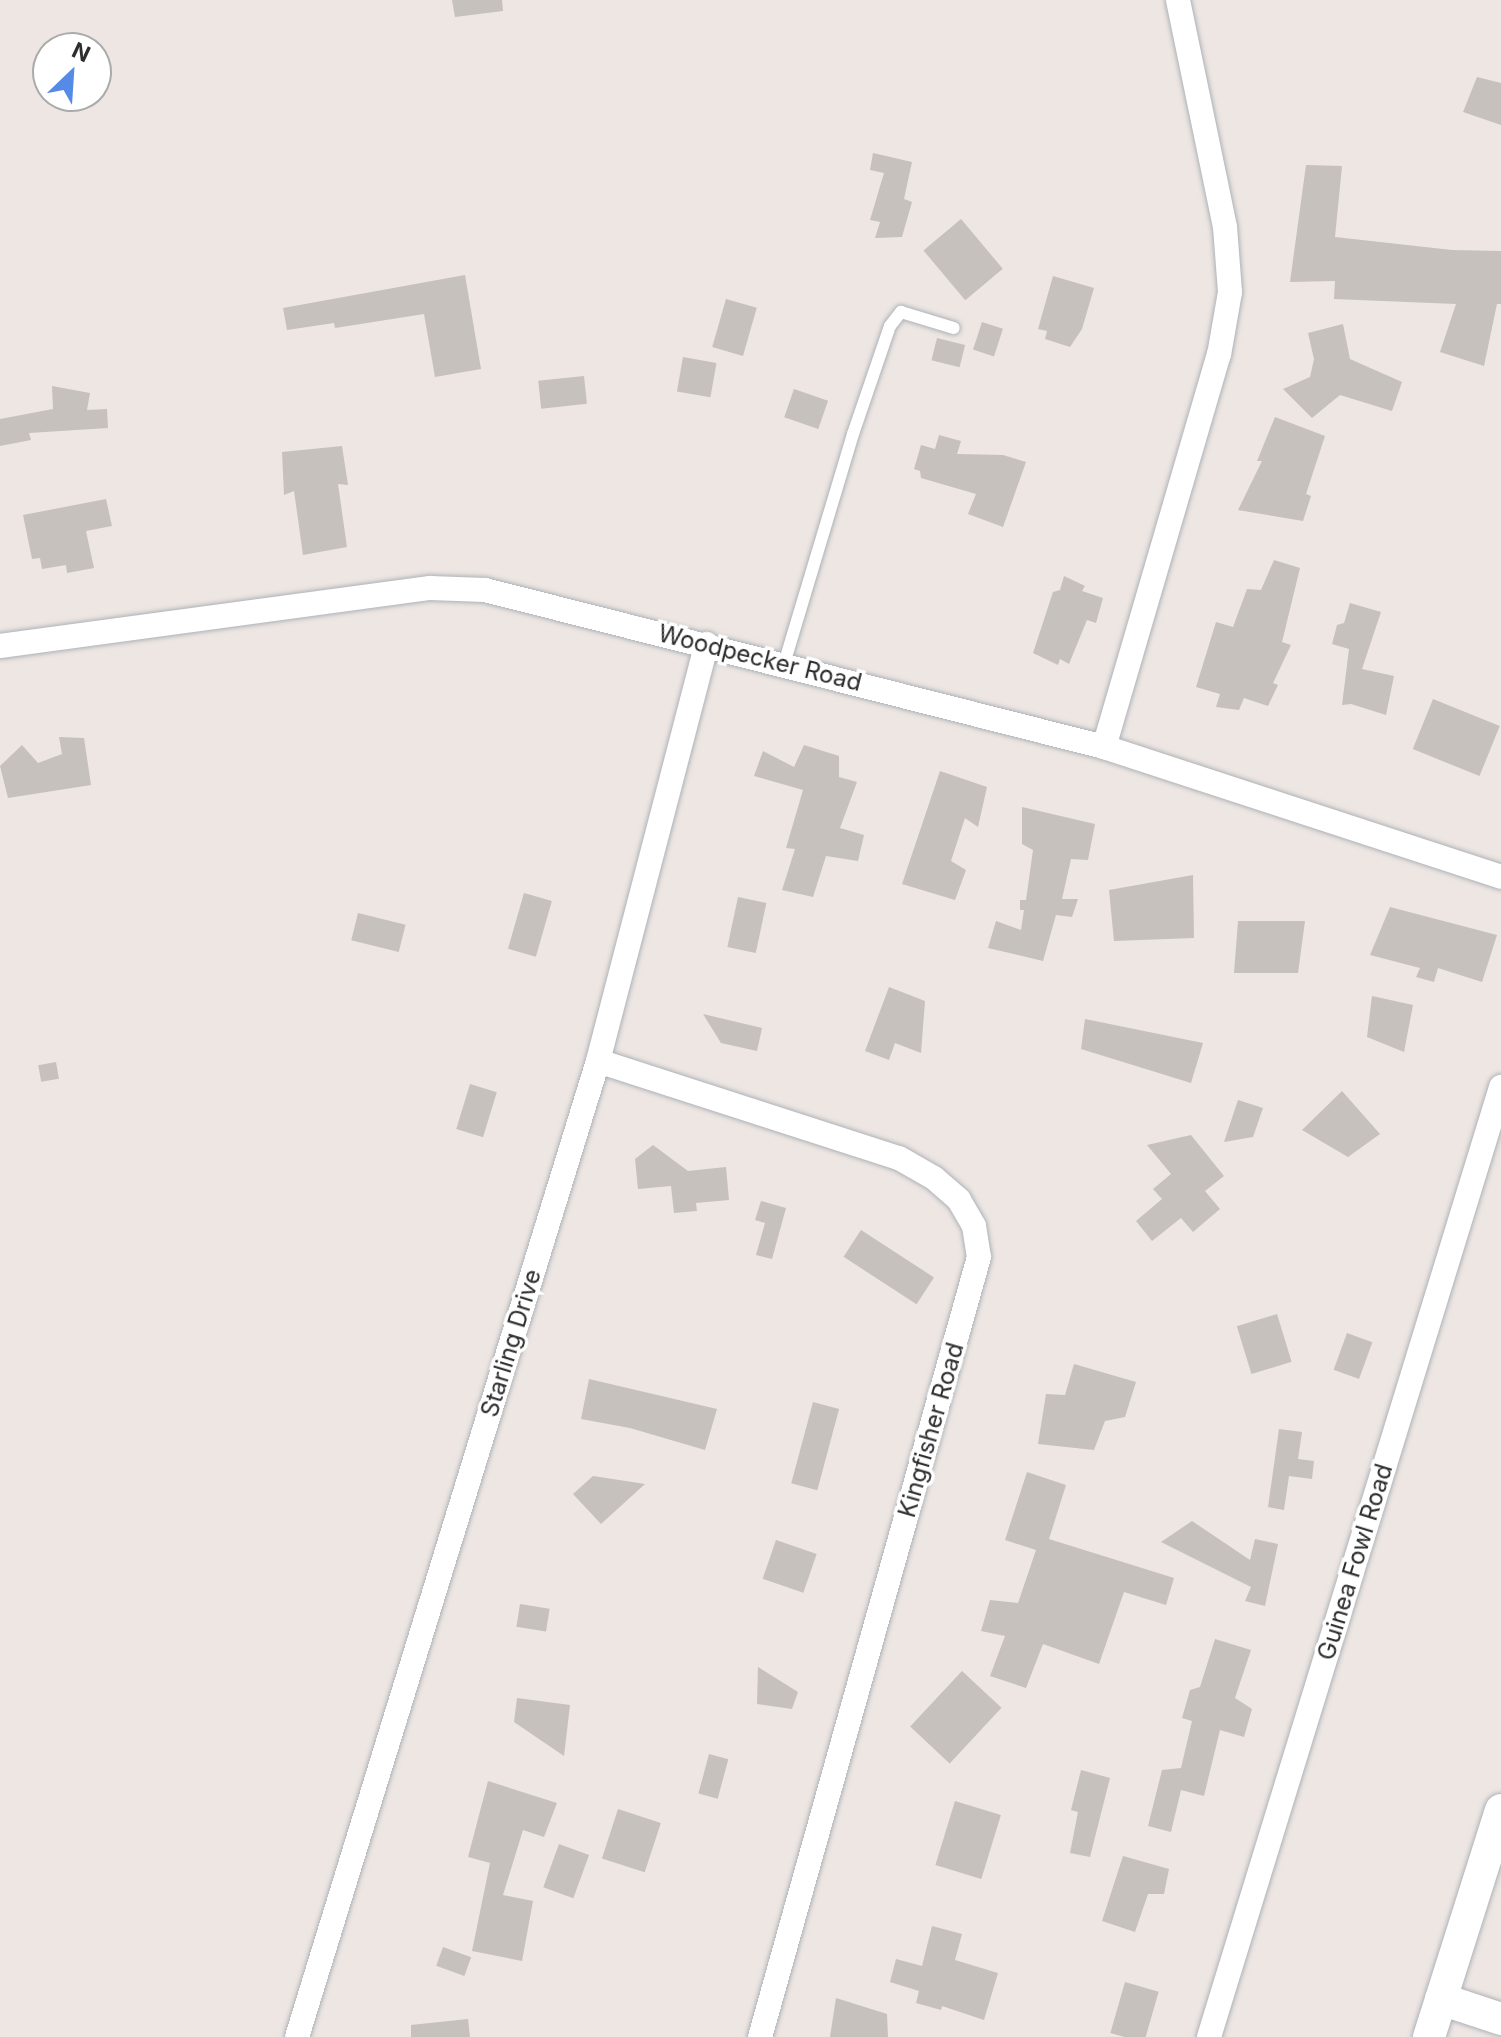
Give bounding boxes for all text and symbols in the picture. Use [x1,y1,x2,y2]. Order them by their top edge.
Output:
north arrow [32,32,112,112]
text: N [68,37,94,67]
street label: Woodpecker Road [655,619,865,697]
street label: Starling Drive [475,1266,547,1420]
street label: Kingfisher Road [892,1339,970,1521]
street label: Guinea Fowl Road [1311,1460,1399,1664]

